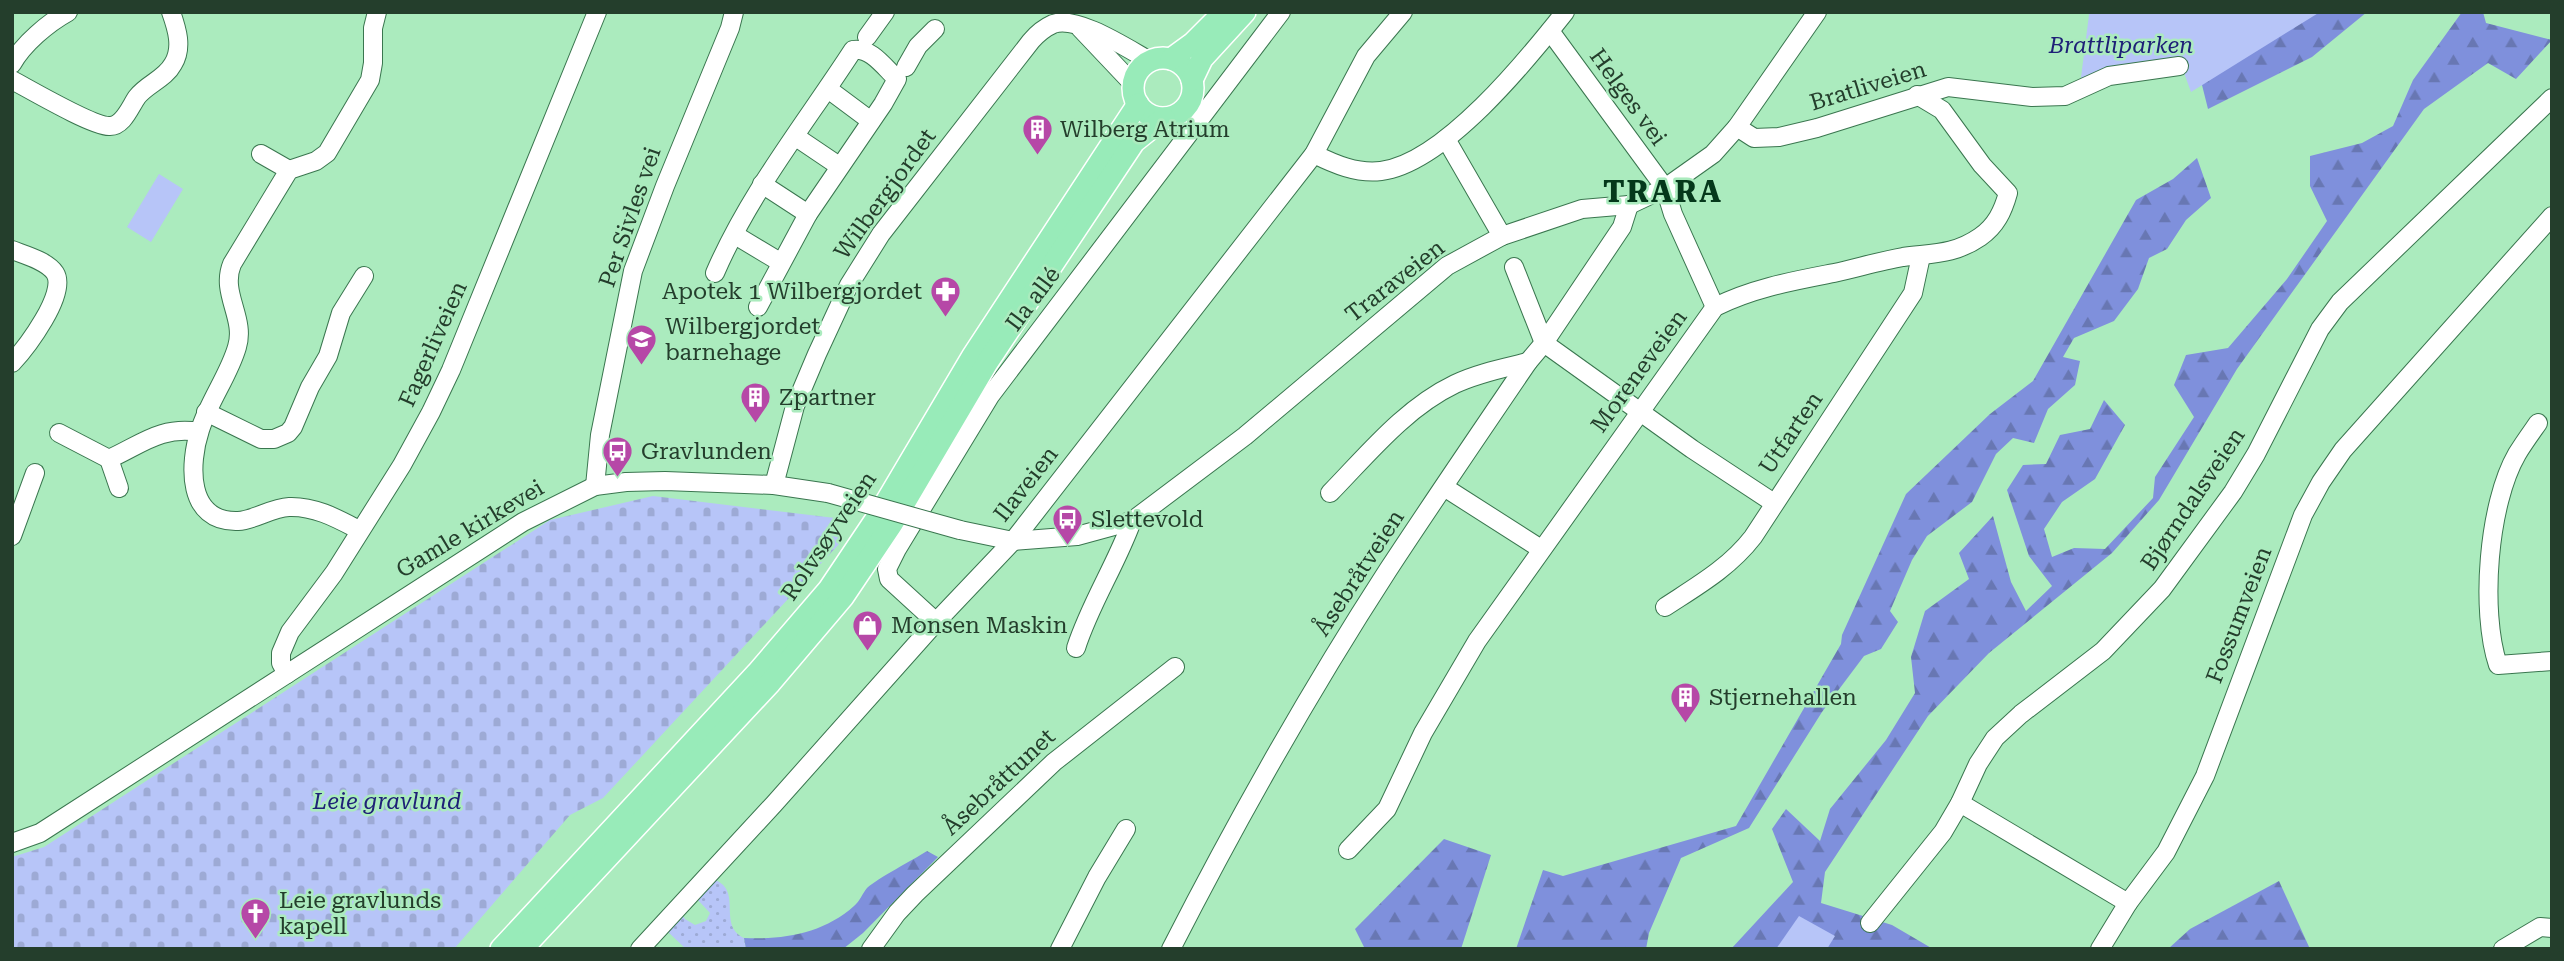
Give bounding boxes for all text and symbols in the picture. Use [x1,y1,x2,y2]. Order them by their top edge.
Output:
park label: Brattliparken [2048,32,2193,59]
street label: Helges vei [1584,43,1672,151]
street label: Bratliveien [1807,55,1930,116]
building icon: Wilberg Atrium [1020,112,1054,156]
place label: Wilberg Atrium [1060,116,1230,143]
street label: Wilbergjordet [829,123,942,265]
street label: Per Sivles vei [593,143,667,291]
district label: TRARA [1603,174,1723,209]
street label: Traraveien [1340,234,1450,328]
street label: Ila allé [1000,262,1066,336]
pharmacy icon: Apotek 1 Wilbergjordet [928,274,962,318]
street label: Fagerliveien [393,277,473,411]
place label: Apotek 1 Wilbergjordet [662,278,922,305]
street label: Moreneveien [1585,304,1693,438]
place label: Wilbergjordet barnehage [665,313,820,366]
school or university icon: Wilbergjordet barnehage [625,322,659,366]
building icon: Zpartner [739,380,773,424]
place label: Zpartner [779,384,876,411]
street label: Utfarten [1754,387,1828,479]
street label: Bjørndalsveien [2135,423,2251,575]
bus stop icon: Gravlunden [601,434,635,478]
place label: Gravlunden [641,438,772,465]
street label: Ilaveien [988,441,1064,527]
street label: Rolvsøyveien [776,466,882,606]
street label: Gamle kirkevei [391,474,549,584]
bus stop icon: Slettevold [1051,502,1085,546]
street label: Åsebråtveien [1307,504,1410,641]
place label: Slettevold [1091,506,1204,533]
street label: Fossumveien [2201,543,2277,687]
shop icon: Monsen Maskin [851,608,885,652]
place label: Monsen Maskin [891,612,1068,639]
building icon: Stjernehallen [1669,680,1703,724]
place label: Stjernehallen [1709,684,1857,711]
street label: Åsebråttunet [937,722,1061,841]
park label: Leie gravlund [312,788,461,815]
place label: Leie gravlunds kapell [279,887,441,940]
church icon: Leie gravlunds kapell [239,896,273,940]

